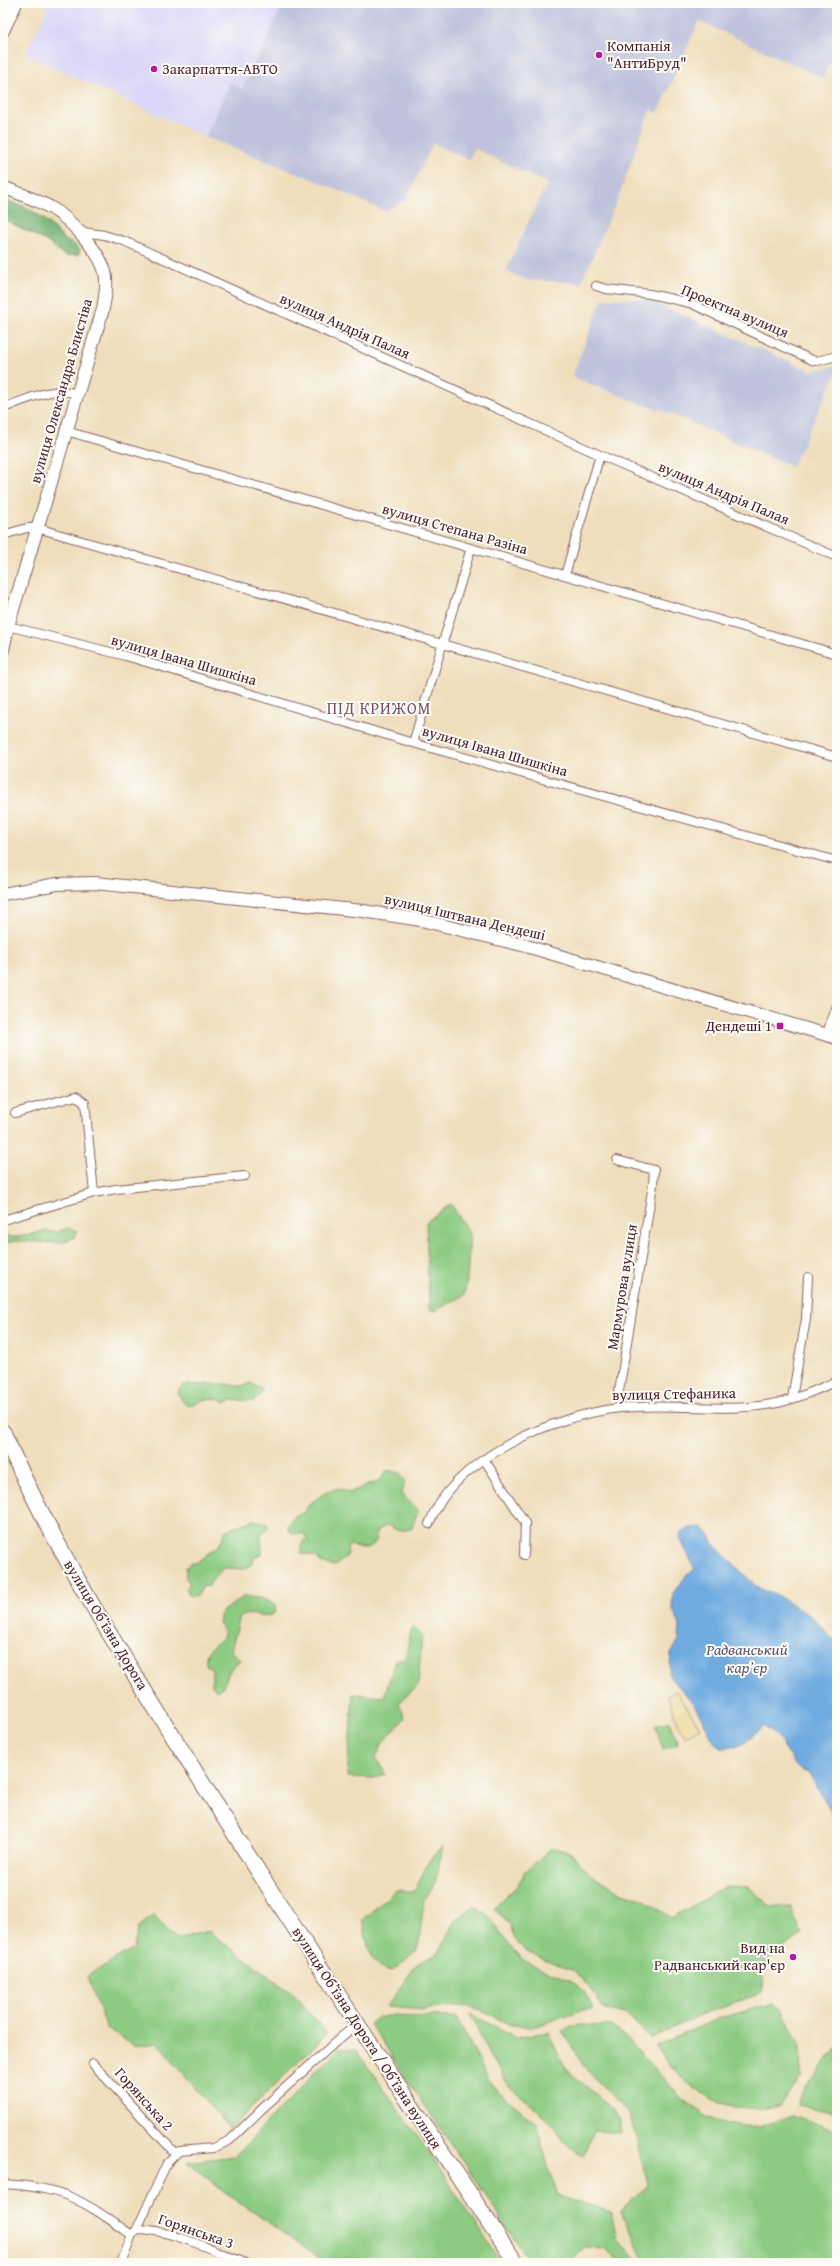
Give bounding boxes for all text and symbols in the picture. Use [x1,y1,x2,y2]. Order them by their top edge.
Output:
place label: Компанія "АнтиБруд" [607,35,687,73]
marker: Компанія "АнтиБруд" [594,50,604,60]
place label: Закарпаття-АВТО [162,58,278,79]
marker: Закарпаття-АВТО [149,64,159,74]
street label: Проектна вулиця [678,278,793,343]
street label: вулиця Андрія Палая [277,287,414,364]
street label: вулиця Олександра Блистіва [24,295,97,486]
street label: вулиця Андрія Палая [655,455,793,530]
street label: вулиця Степана Разіна [380,498,531,560]
street label: вулиця Івана Шишкіна [109,629,260,691]
district label: ПІД КРИЖОМ [327,696,431,720]
street label: вулиця Івана Шишкіна [420,720,571,782]
street label: вулиця Іштвана Дендеші [383,888,548,945]
place label: Дендеші 1 [704,1015,772,1036]
marker: Дендеші 1 [775,1021,785,1031]
street label: Мармурова вулиця [601,1222,642,1351]
street label: вулиця Стефаника [612,1382,737,1405]
street label: вулиця Обʼїзна Дорога [59,1556,154,1695]
water label: Радванський карʼєр [705,1637,788,1679]
street label: вулиця Обʼїзна Дорога / Обʼїзна вулиця [288,1923,448,2153]
place label: Вид на Радванський кар'єр [654,1937,786,1975]
marker: Вид на Радванський кар'єр [788,1952,798,1962]
street label: Горянська 2 [110,2062,178,2135]
street label: Горянська 3 [156,2208,237,2253]

